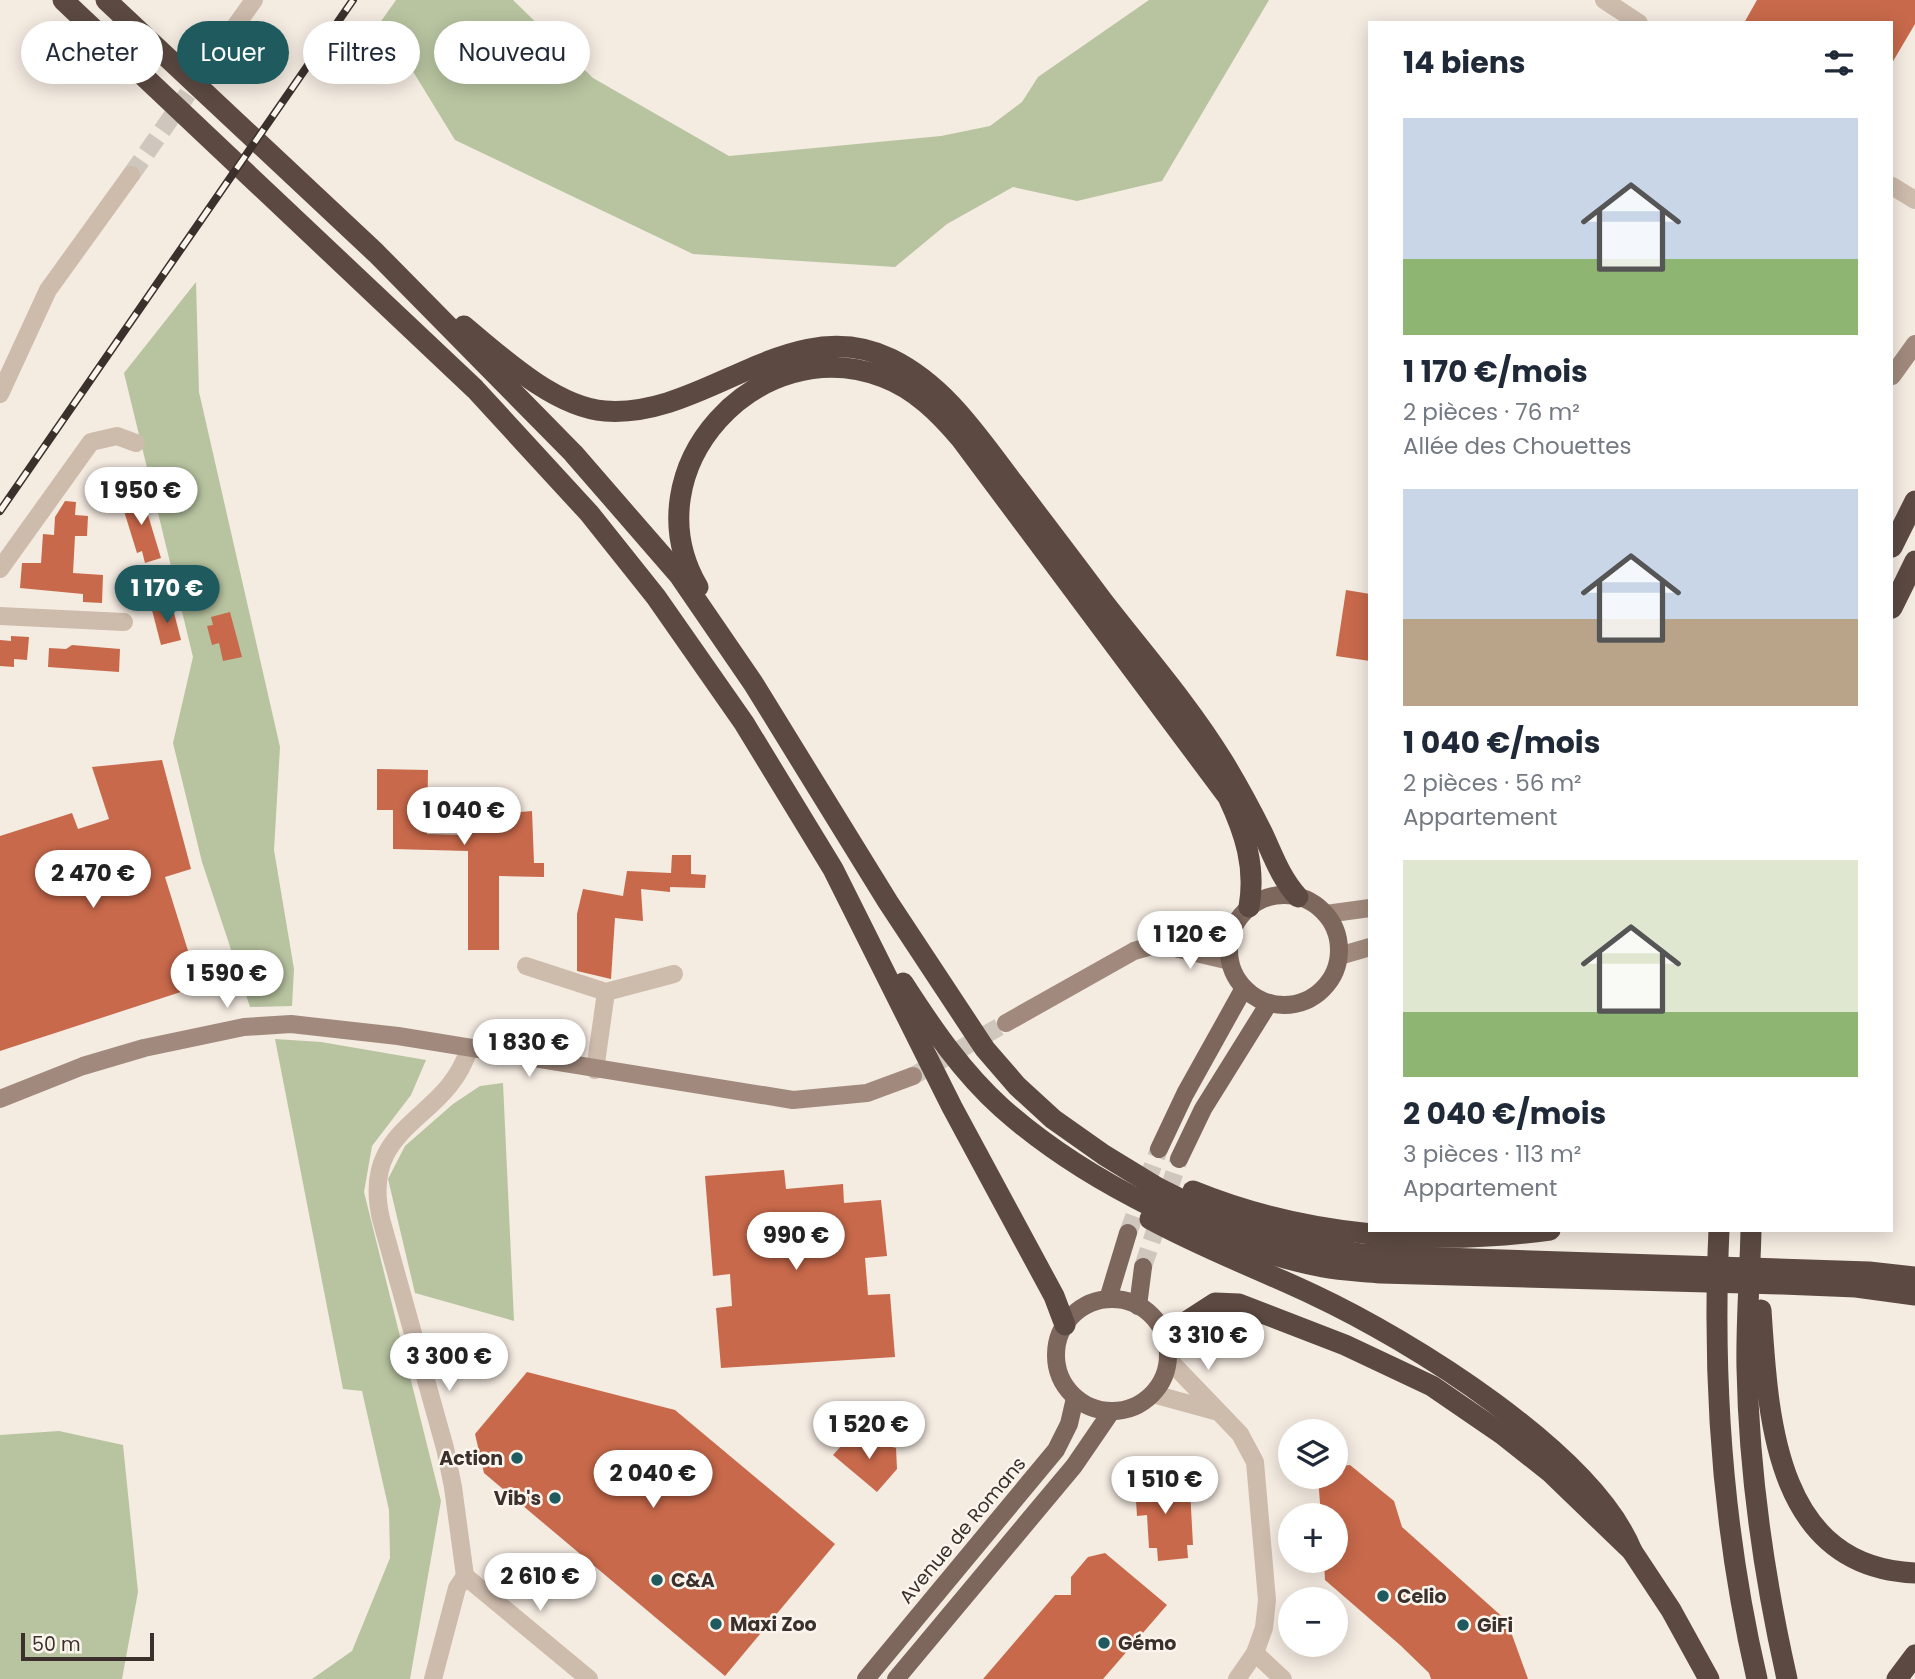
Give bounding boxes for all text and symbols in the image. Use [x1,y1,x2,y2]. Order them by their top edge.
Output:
chip: Acheter [21,21,163,84]
chip: Louer [177,21,289,84]
chip: Filtres [303,21,420,84]
chip: Nouveau [434,21,590,84]
text: 14 biens [1403,41,1526,84]
icon: filters [1820,44,1858,82]
icon: home [1568,164,1694,290]
text: 1 170 €/mois [1403,350,1588,393]
text: 2 pièces · 76 m² [1403,396,1580,428]
text: Allée des Chouettes [1403,430,1632,462]
pin: 1 950 € [76,468,206,527]
text: 1 950 € [101,474,181,506]
icon: home [1568,535,1694,661]
pin: 1 170 € [102,566,232,625]
text: 1 170 € [131,572,203,604]
text: 1 040 €/mois [1403,721,1600,764]
text: 2 pièces · 56 m² [1403,767,1582,799]
pin: 1 040 € [399,788,529,847]
text: 1 040 € [423,794,505,826]
text: Appartement [1403,801,1557,833]
pin: 2 470 € [28,850,158,910]
text: 2 470 € [51,857,135,889]
icon: home [1568,906,1694,1032]
pin: 1 120 € [1125,912,1255,971]
text: 1 120 € [1153,918,1227,950]
pin: 1 590 € [162,950,292,1010]
text: 1 590 € [187,957,267,989]
pin: 1 830 € [464,1020,594,1079]
text: 1 830 € [489,1026,569,1058]
text: 2 040 €/mois [1403,1092,1606,1135]
text: 3 pièces · 113 m² [1403,1138,1581,1170]
text: Appartement [1403,1172,1557,1204]
pin: 990 € [747,1212,845,1272]
text: 990 € [763,1219,829,1251]
pin: 3 310 € [1143,1312,1273,1372]
text: 3 310 € [1168,1319,1248,1351]
pin: 3 300 € [384,1334,514,1393]
text: 3 300 € [406,1340,492,1372]
pin: 1 520 € [804,1402,934,1461]
text: 1 520 € [829,1408,909,1440]
map controls [1278,1419,1348,1657]
button: layers [1278,1419,1348,1489]
place label: Action [439,1445,503,1472]
marker: Action [509,1450,525,1466]
pin: 2 040 € [588,1450,718,1510]
street label: Avenue de Romans [893,1451,1032,1610]
pin: 1 510 € [1100,1456,1230,1516]
text: 2 040 € [610,1457,696,1489]
text: 1 510 € [1127,1463,1203,1495]
place label: Vib's [494,1485,541,1512]
marker: Vib's [547,1490,563,1506]
button: + [1278,1503,1348,1573]
pin: 2 610 € [475,1554,605,1613]
text: 2 610 € [500,1560,580,1592]
place label: C&A [671,1567,715,1594]
marker: C&A [649,1572,665,1588]
place label: Celio [1397,1583,1447,1610]
button: − [1278,1587,1348,1657]
marker: Celio [1375,1588,1391,1604]
place label: Maxi Zoo [730,1611,817,1638]
place label: GiFi [1477,1612,1513,1639]
marker: Maxi Zoo [708,1616,724,1632]
marker: GiFi [1455,1617,1471,1633]
scale bar [21,1630,154,1662]
place label: Gémo [1118,1630,1176,1657]
text: 50 m [32,1631,81,1658]
marker: Gémo [1096,1635,1112,1651]

